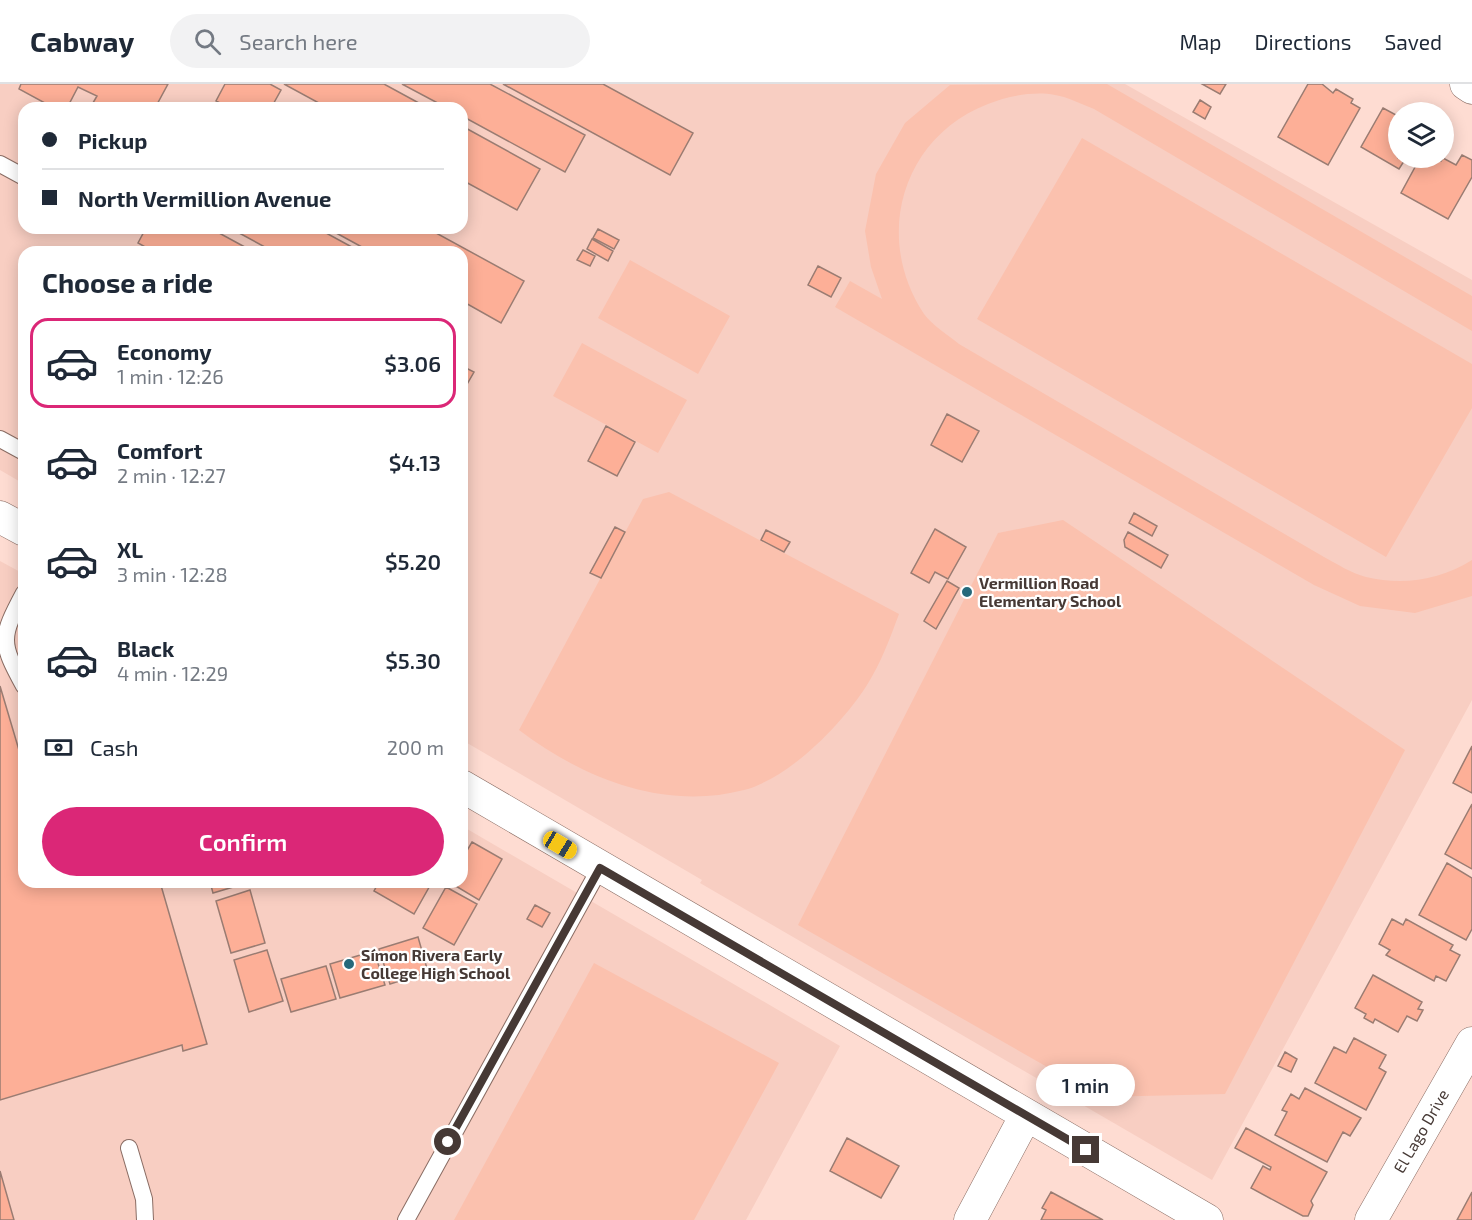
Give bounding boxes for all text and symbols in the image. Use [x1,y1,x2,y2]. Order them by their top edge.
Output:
search box [170,14,590,68]
text: Cabway [30,24,134,58]
icon: search [191,25,224,58]
text: Search here [239,28,357,54]
text: Map [1179,29,1222,54]
text: Directions [1255,29,1351,54]
text: Saved [1384,29,1442,54]
map controls [1388,102,1454,168]
button: layers [1388,102,1454,168]
text: Pickup [78,127,147,153]
text: North Vermillion Avenue [78,185,331,211]
text: Choose a ride [42,266,213,298]
icon: car [45,336,99,390]
text: Economy [117,338,212,364]
text: $3.06 [384,350,441,376]
text: 1 min · 12:26 [117,364,224,388]
icon: car [45,435,99,489]
text: Comfort [117,437,202,463]
text: $4.13 [389,449,441,475]
text: 2 min · 12:27 [117,463,226,487]
icon: car [45,534,99,588]
text: XL [117,536,143,562]
text: $5.20 [385,548,441,574]
text: 3 min · 12:28 [117,562,228,586]
place label: Vermillion Road Elementary School [979,573,1122,611]
marker: Vermillion Road Elementary School [960,585,974,599]
icon: car [45,633,99,687]
text: Black [117,635,174,661]
text: $5.30 [385,647,441,673]
text: 4 min · 12:29 [117,661,228,685]
icon: cash [42,731,75,764]
text: Cash [90,734,139,760]
text: 200 m [387,735,444,759]
button: Confirm [42,807,444,876]
car [540,828,580,862]
place label: Símon Rivera Early College High School [361,945,511,982]
marker: Símon Rivera Early College High School [342,957,356,971]
callout: 1 min [1036,1063,1136,1105]
text: 1 min [1062,1073,1109,1097]
street label: El Lago Drive [1389,1086,1452,1176]
route start [434,1128,461,1155]
route end [1072,1136,1099,1163]

